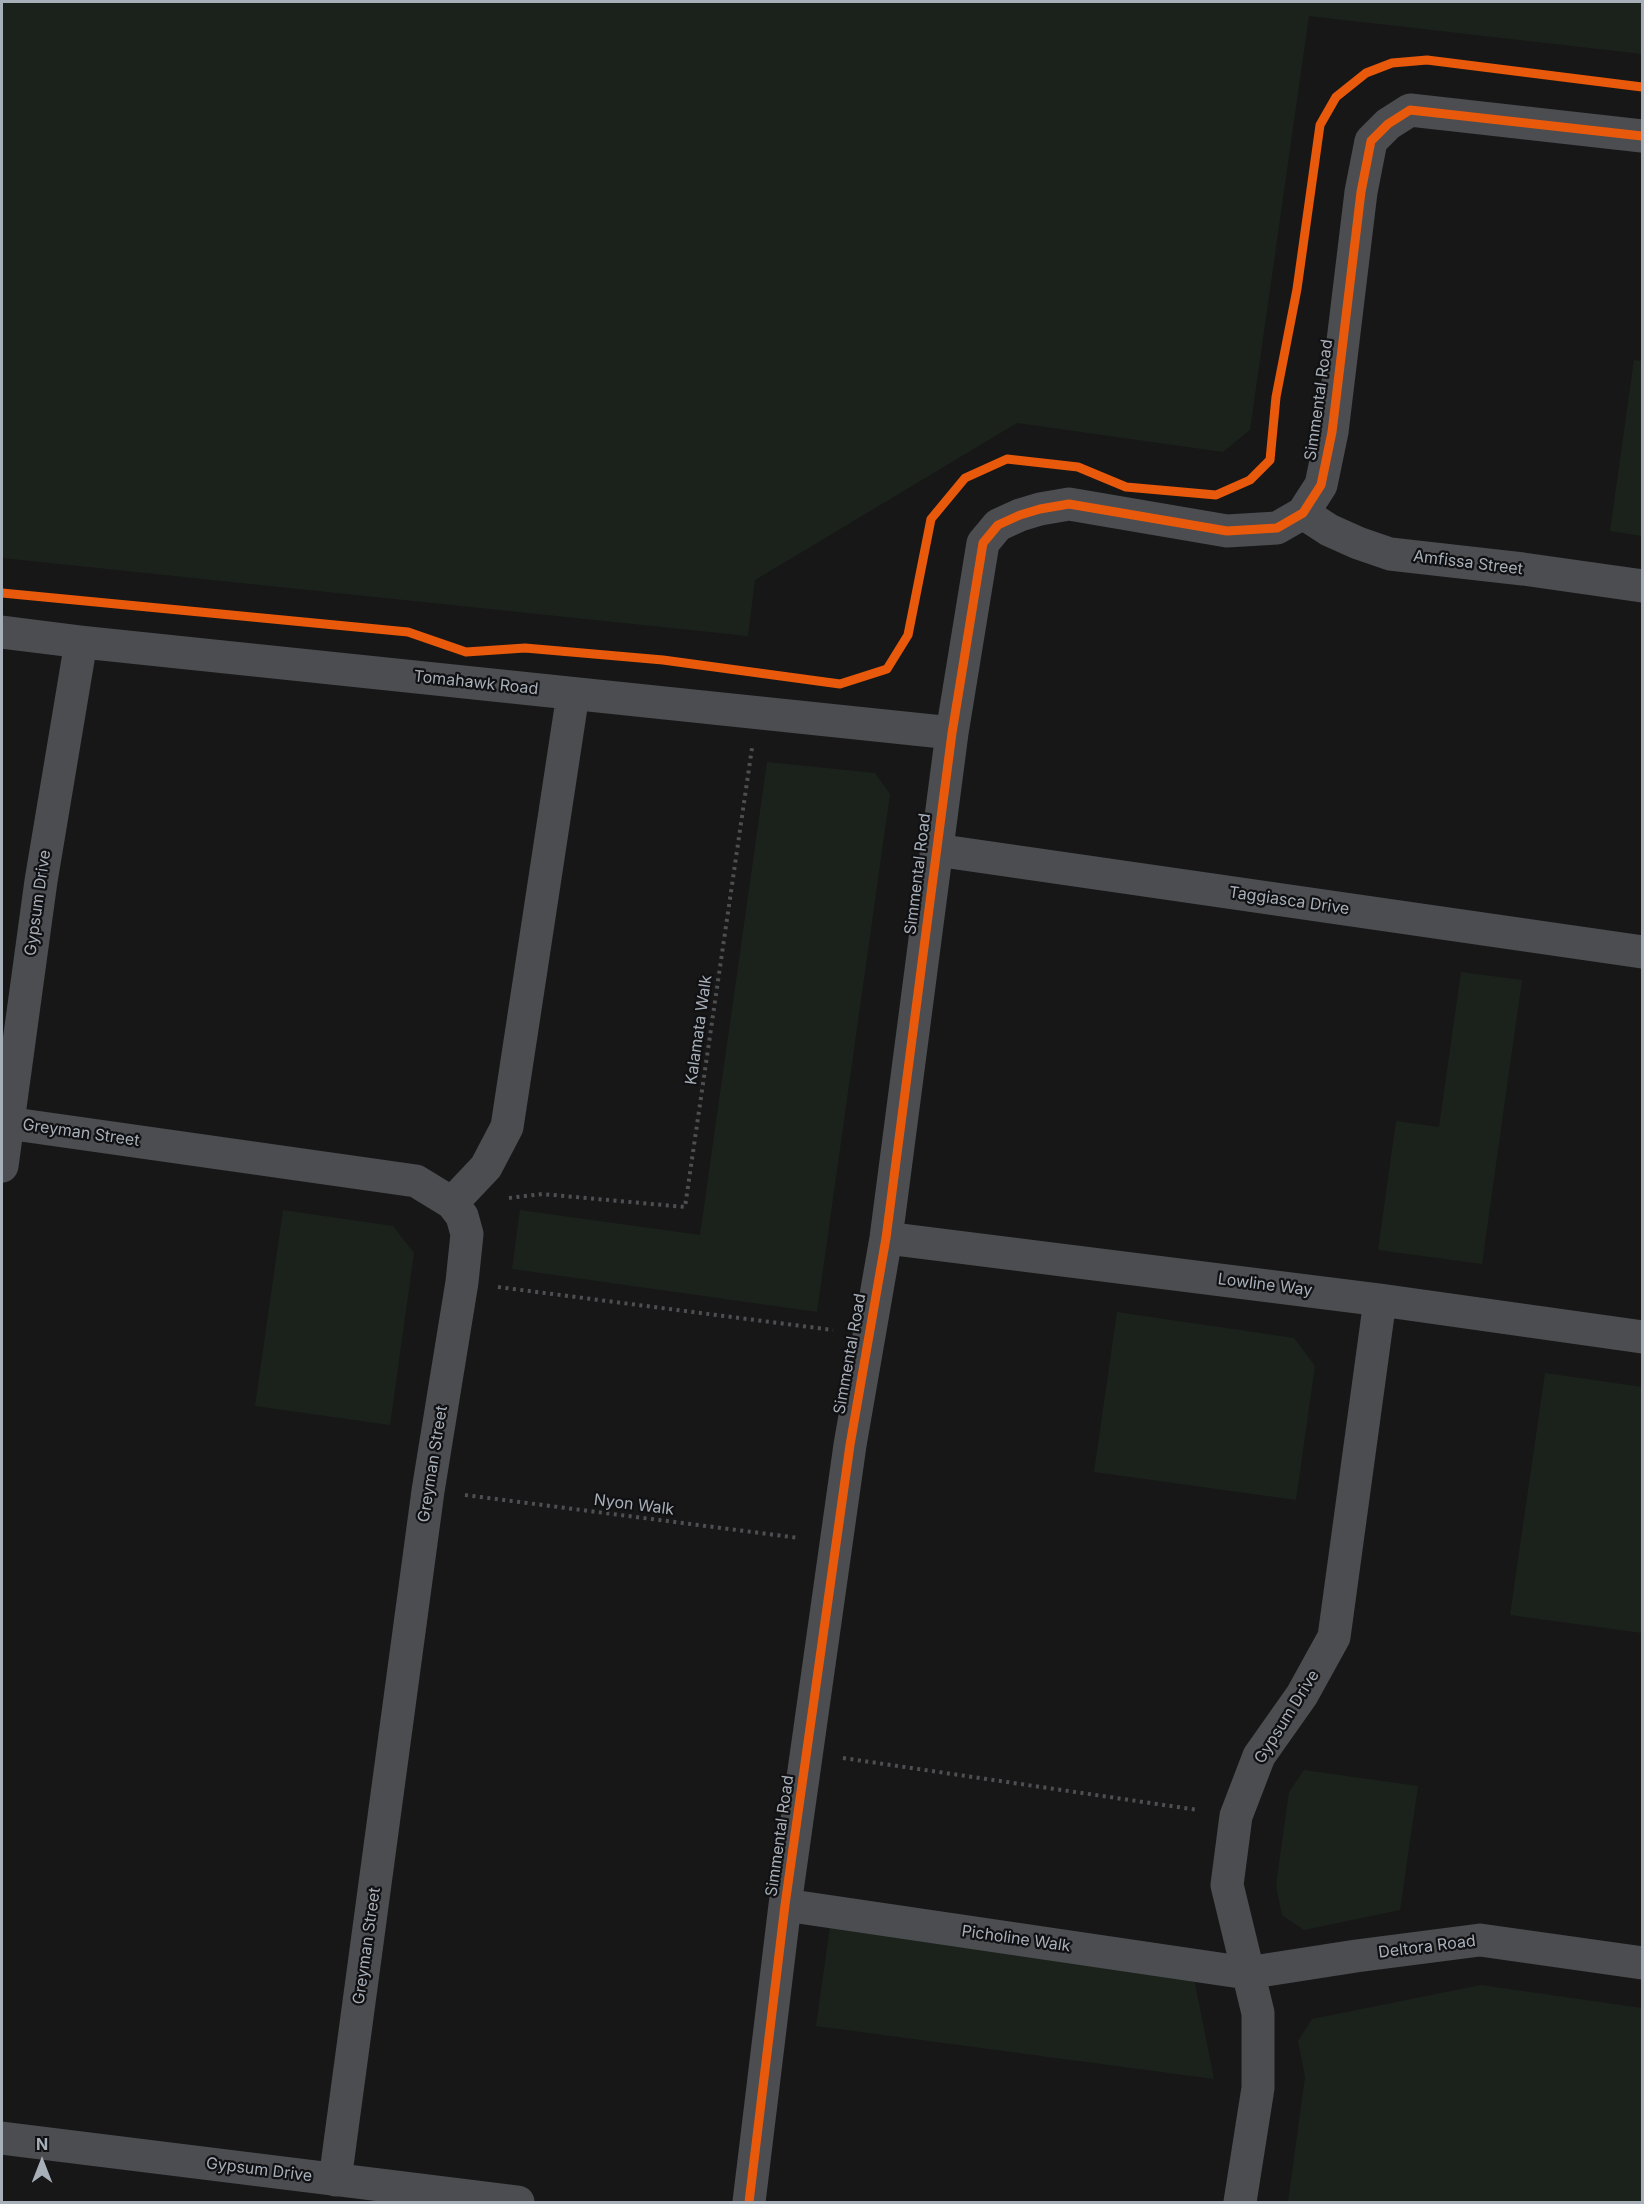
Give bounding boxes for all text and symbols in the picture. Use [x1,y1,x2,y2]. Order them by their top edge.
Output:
street label: Simmental Road [1301,338,1337,462]
street label: Amfissa Street [1412,547,1524,579]
street label: Tomahawk Road [413,667,539,699]
street label: Simmental Road [901,812,935,936]
street label: Gypsum Drive [21,849,55,957]
street label: Taggiasca Drive [1227,883,1351,919]
street label: Kalamata Walk [682,974,716,1086]
street label: Greyman Street [21,1115,141,1151]
street label: Lowline Way [1217,1270,1313,1300]
street label: Simmental Road [830,1292,870,1416]
street label: Greyman Street [414,1404,452,1524]
street label: Nyon Walk [593,1491,675,1519]
street label: Gypsum Drive [1251,1667,1323,1767]
street label: Simmental Road [762,1774,798,1898]
street label: Greyman Street [349,1886,385,2006]
street label: Picholine Walk [960,1922,1072,1956]
street label: Deltora Road [1377,1932,1477,1962]
north arrow [12,2132,72,2192]
text: N [36,2134,48,2154]
street label: Gypsum Drive [205,2154,313,2186]

